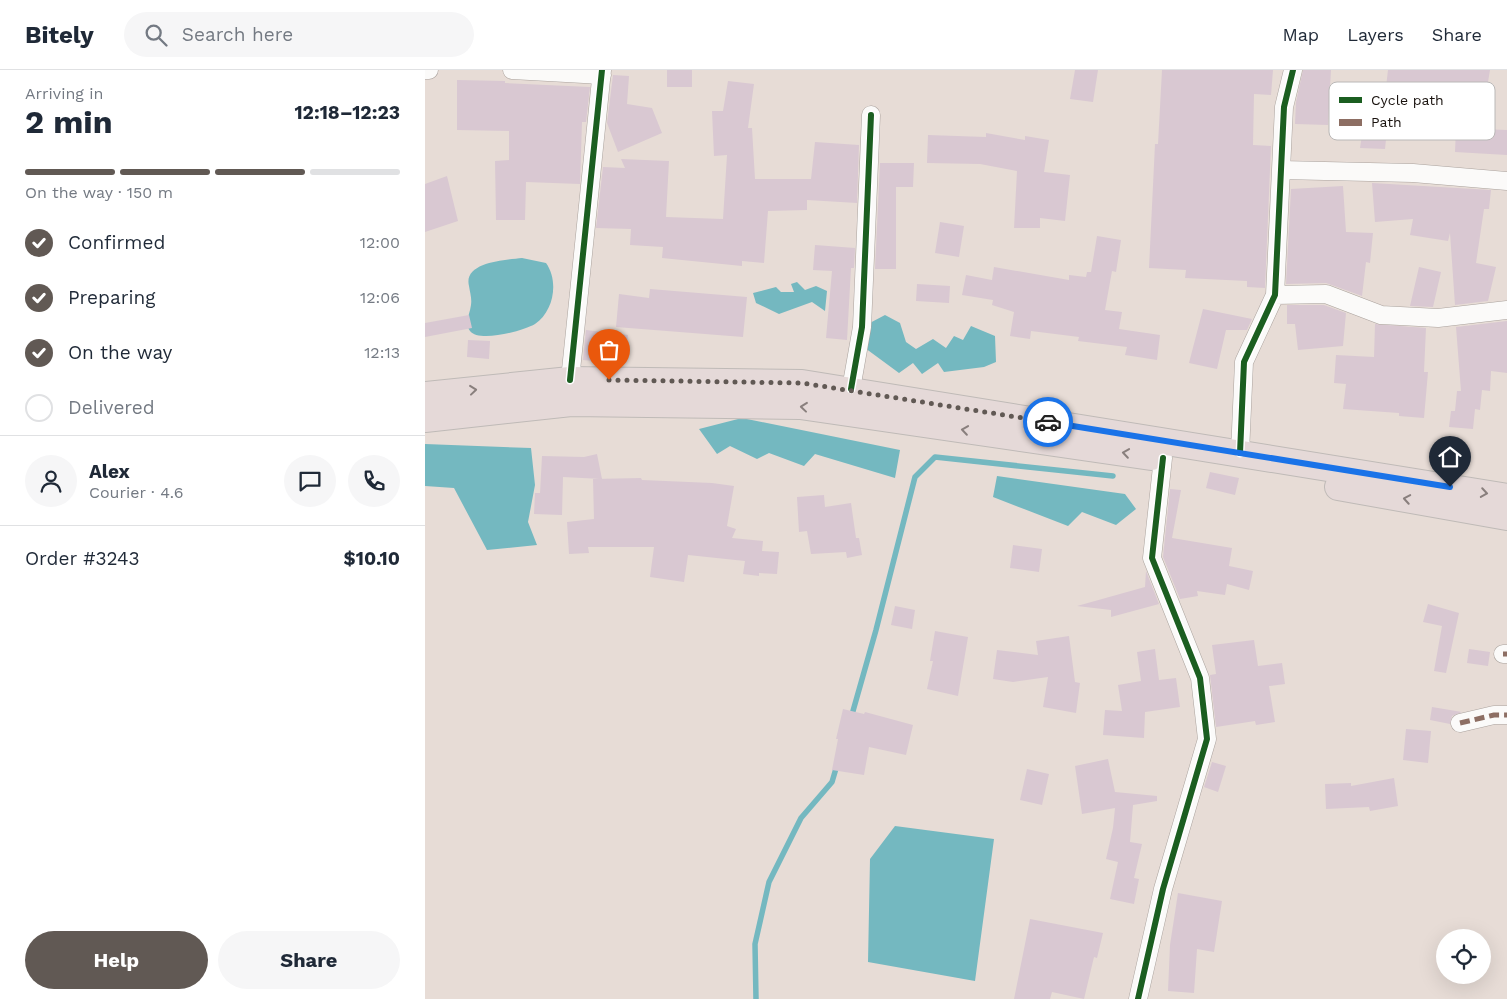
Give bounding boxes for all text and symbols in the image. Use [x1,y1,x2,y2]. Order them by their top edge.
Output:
search box [124,12,474,57]
text: Bitely [25,21,94,49]
icon: search [142,21,170,49]
text: Search here [182,23,293,46]
text: Map [1282,24,1319,45]
text: Layers [1347,24,1404,45]
text: Share [1432,24,1482,45]
legend [1329,82,1495,140]
text: Arriving in [25,84,103,103]
text: Cycle path [1371,92,1444,108]
text: 12:18–12:23 [294,101,400,124]
text: 2 min [25,103,113,141]
text: Path [1371,114,1402,130]
text: On the way · 150 m [25,183,173,202]
icon: check [25,229,53,257]
text: Confirmed [68,231,165,254]
text: 12:00 [360,233,400,252]
icon: check [25,284,53,312]
text: Preparing [68,286,155,309]
text: 12:06 [360,288,400,307]
pin [588,329,630,380]
icon: bag [595,336,623,364]
icon: check [25,339,53,367]
text: On the way [68,341,172,364]
text: 12:13 [364,343,400,362]
one-way arrow [470,385,478,396]
text: Delivered [68,396,155,419]
courier [1023,397,1073,447]
one-way arrow [800,402,808,413]
icon: car [1034,408,1062,436]
one-way arrow [961,425,969,436]
pin [1429,436,1471,487]
icon: home [1436,443,1464,471]
one-way arrow [1122,448,1130,459]
button: person [25,455,77,507]
button: chat [284,455,336,507]
button: phone [348,455,400,507]
text: Alex [89,460,130,483]
text: Courier · 4.6 [89,483,184,502]
one-way arrow [1480,487,1488,498]
one-way arrow [1403,495,1412,505]
text: Order #3243 [25,547,140,570]
text: $10.10 [344,547,400,570]
map controls [1436,929,1491,984]
button: locate [1436,929,1491,984]
button: Help [25,931,208,989]
button: Share [218,931,400,989]

